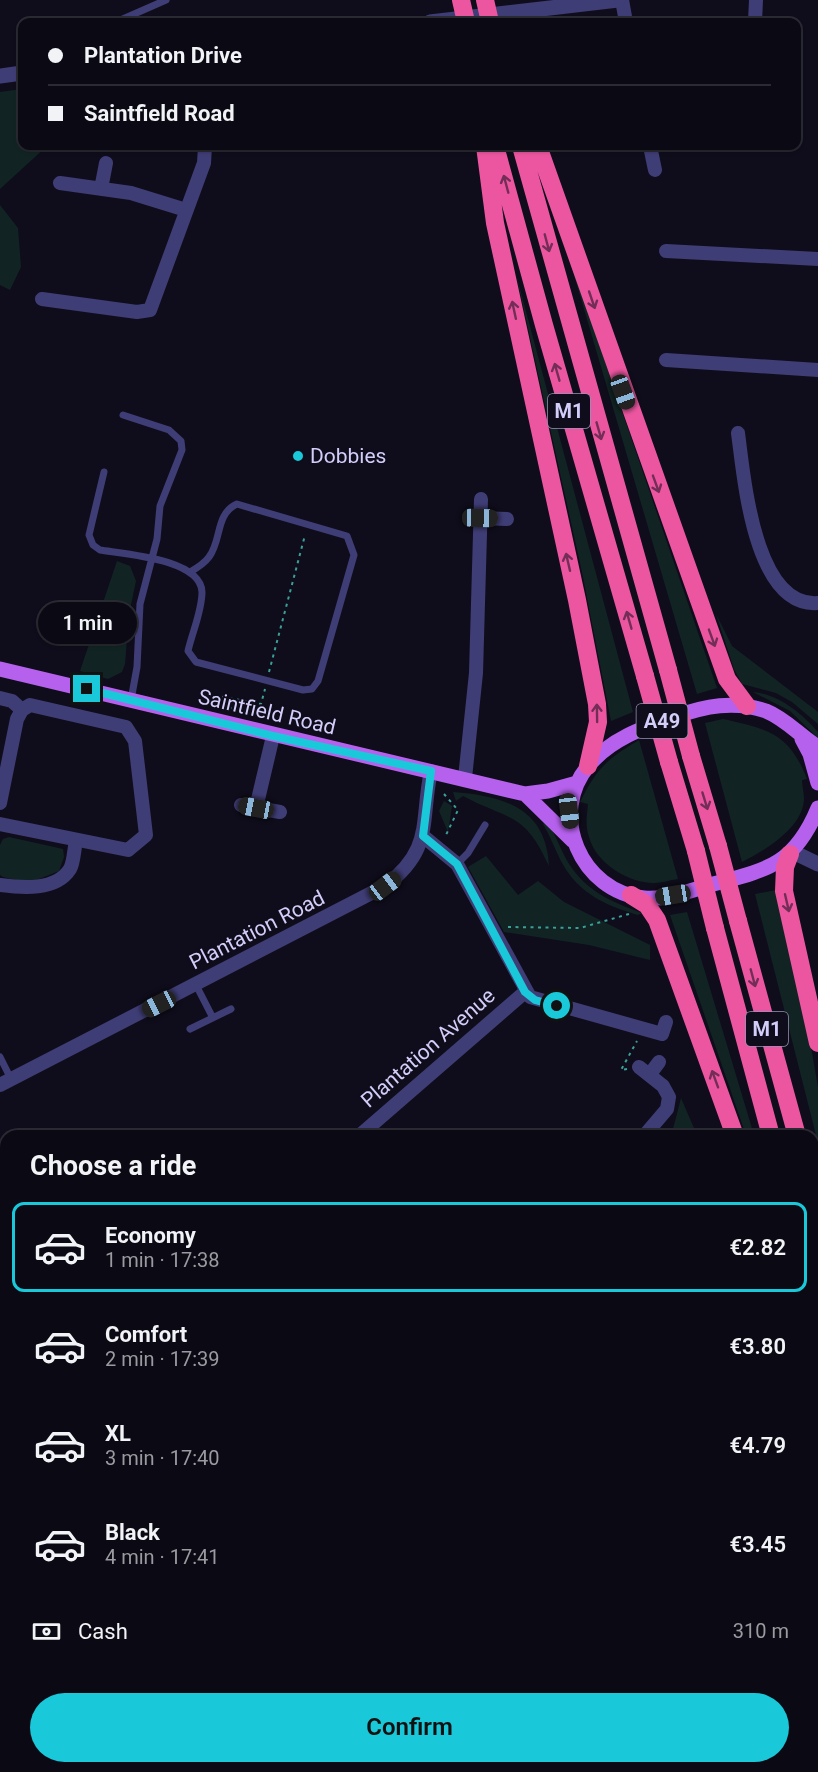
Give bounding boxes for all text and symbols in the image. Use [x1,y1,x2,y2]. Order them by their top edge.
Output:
text: Plantation Drive [84,43,242,68]
text: Saintfield Road [84,101,235,126]
one-way arrow [500,175,511,194]
one-way arrow [542,233,553,252]
one-way arrow [587,290,598,309]
one-way arrow [508,300,519,320]
one-way arrow [551,363,563,382]
car [608,372,638,412]
road number: M1 [548,394,590,428]
one-way arrow [594,421,605,440]
place label: Dobbies [310,444,386,468]
marker: Dobbies [291,449,305,463]
one-way arrow [651,474,662,493]
car [462,509,498,527]
one-way arrow [562,553,574,572]
callout: 1 min [38,602,136,644]
text: 1 min [62,611,113,635]
one-way arrow [623,611,635,630]
one-way arrow [707,628,718,647]
route end [73,675,100,702]
street label: Saintfield Road [196,684,338,740]
one-way arrow [591,704,603,724]
road number: A49 [636,704,688,738]
one-way arrow [700,791,711,810]
car [558,792,580,830]
car [237,796,275,820]
car [365,868,405,904]
car [654,883,692,907]
street label: Plantation Road [185,886,329,974]
one-way arrow [782,893,793,913]
one-way arrow [748,968,759,987]
street label: Plantation Avenue [356,983,500,1113]
car [139,988,179,1020]
route start [543,992,570,1019]
road number: M1 [746,1012,788,1046]
one-way arrow [708,1070,719,1089]
text: Choose a ride [30,1150,196,1182]
icon: car [33,1220,87,1274]
text: Economy [105,1223,196,1248]
text: €2.82 [729,1235,786,1260]
text: 1 min · 17:38 [105,1248,220,1272]
icon: car [33,1319,87,1373]
text: Comfort [105,1322,187,1347]
text: €3.80 [729,1334,786,1359]
text: 2 min · 17:39 [105,1347,220,1371]
icon: car [33,1418,87,1472]
text: XL [105,1421,131,1446]
text: €4.79 [729,1433,786,1458]
text: 3 min · 17:40 [105,1446,220,1470]
icon: car [33,1517,87,1571]
text: Black [105,1520,160,1545]
text: €3.45 [729,1532,786,1557]
text: 4 min · 17:41 [105,1545,220,1569]
icon: cash [30,1615,63,1648]
text: Cash [78,1619,128,1644]
text: 310 m [733,1619,789,1643]
button: Confirm [30,1693,789,1762]

